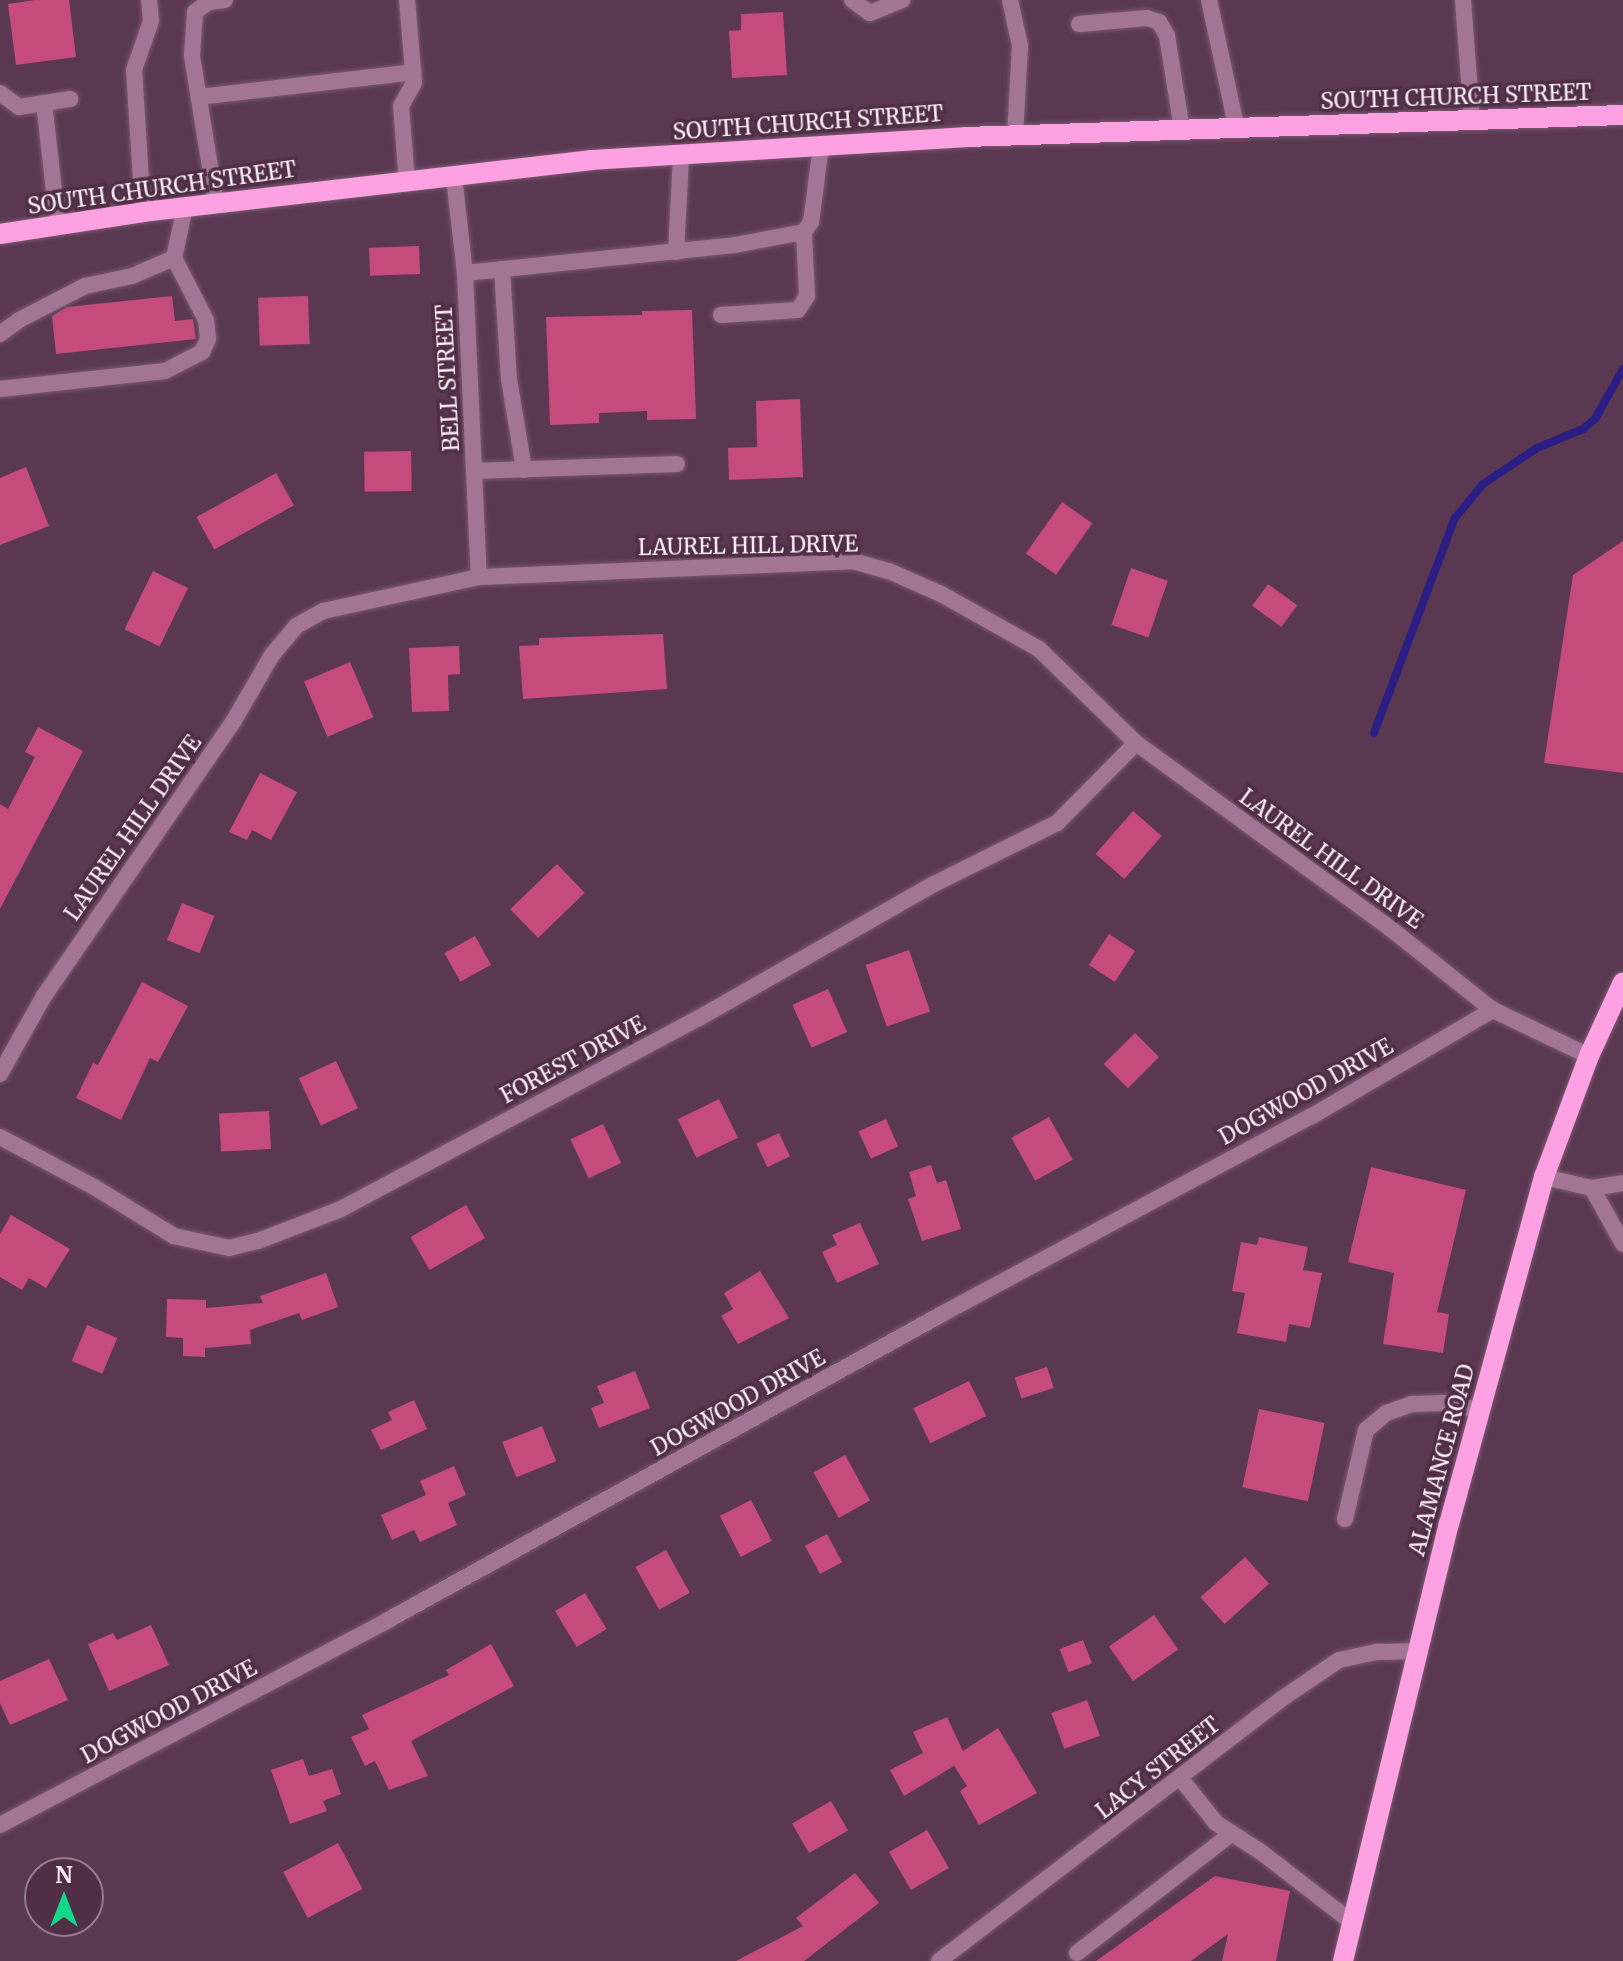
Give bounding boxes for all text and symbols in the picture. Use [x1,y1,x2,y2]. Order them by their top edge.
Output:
street label: SOUTH CHURCH STREET [1320,79,1592,115]
street label: SOUTH CHURCH STREET [672,100,944,146]
street label: SOUTH CHURCH STREET [26,156,298,220]
street label: BELL STREET [431,304,465,452]
street label: LAUREL HILL DRIVE [638,531,858,561]
street label: LAUREL HILL DRIVE [59,730,207,926]
street label: LAUREL HILL DRIVE [1234,784,1428,934]
street label: FOREST DRIVE [496,1011,650,1109]
street label: DOGWOOD DRIVE [1214,1033,1398,1151]
street label: DOGWOOD DRIVE [646,1344,830,1462]
street label: ALAMANCE ROAD [1404,1361,1480,1559]
street label: DOGWOOD DRIVE [77,1655,261,1769]
street label: LACY STREET [1091,1711,1225,1825]
north arrow [24,1857,104,1937]
text: N [55,1861,73,1889]

